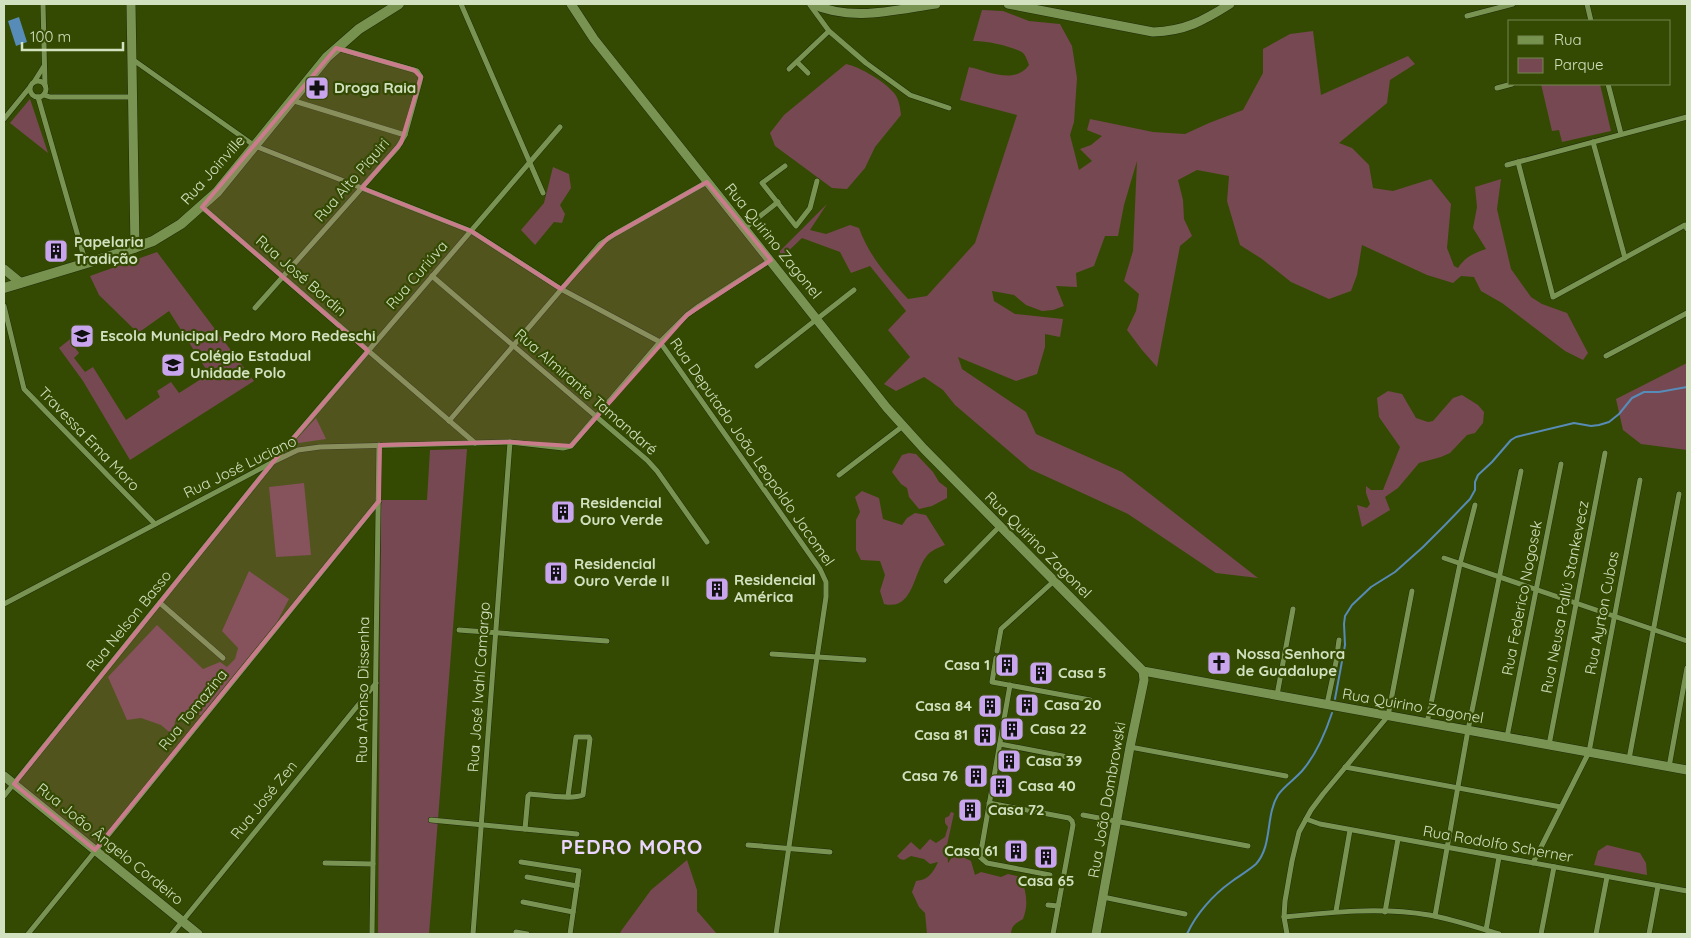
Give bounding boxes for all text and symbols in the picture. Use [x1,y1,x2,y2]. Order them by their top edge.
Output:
scale bar [22,20,124,52]
legend [1508,20,1671,85]
text: 100 m [30,27,71,46]
text: Rua [1554,30,1582,49]
text: Parque [1554,55,1604,74]
pharmacy icon: Droga Raia [304,75,330,101]
place label: Droga Raia [334,78,416,97]
street label: Rua Joinville [176,131,249,209]
street label: Rua Alto Piquiri [310,134,393,225]
street label: Rua Quirino Zagonel [721,179,826,302]
street label: Rua José Bordin [252,231,351,320]
place label: Papelaria Tradição [74,232,144,268]
street label: Rua Curiúva [382,237,452,313]
building icon: Papelaria Tradição [43,238,69,264]
school or university icon: Escola Municipal Pedro Moro Redeschi [69,323,95,349]
street label: Rua Almirante Tamandaré [511,324,662,459]
place label: Escola Municipal Pedro Moro Redeschi [100,326,376,345]
street label: Rua Deputado João Leopoldo Jacomel [666,334,839,569]
place label: Colégio Estadual Unidade Polo [190,346,311,382]
school or university icon: Colégio Estadual Unidade Polo [160,352,186,378]
street label: Travessa Ema Moro [35,383,144,495]
street label: Rua José Luciano [180,431,299,502]
street label: Rua Quirino Zagonel [981,487,1096,602]
place label: Residencial Ouro Verde [580,493,663,529]
building icon: Residencial Ouro Verde [550,499,576,525]
street label: Rua Neusa Pallú Stankevecz [1536,499,1593,695]
street label: Rua Federico Nogosek [1497,519,1546,677]
street label: Rua Ayrton Cubas [1580,549,1623,676]
place label: Residencial Ouro Verde II [574,554,670,590]
building icon: Residencial Ouro Verde II [543,560,569,586]
street label: Rua Nelson Basso [82,566,175,675]
place label: Residencial América [734,570,816,606]
building icon: Residencial América [704,576,730,602]
street label: Rua José Ivahí Camargo [463,601,494,773]
street label: Rua Afonso Dissenha [352,616,373,764]
place label: Nossa Senhora de Guadalupe [1236,644,1345,680]
church icon: Nossa Senhora de Guadalupe [1206,650,1232,676]
building icon: Casa 1 [994,652,1020,678]
place label: Casa 1 [944,655,990,674]
building icon: Casa 5 [1028,660,1054,686]
place label: Casa 5 [1058,663,1106,682]
street label: Rua Tomazina [154,665,231,754]
street label: Rua Quirino Zagonel [1341,684,1485,727]
building icon: Casa 20 [1014,692,1040,718]
building icon: Casa 84 [977,693,1003,719]
place label: Casa 20 [1044,695,1102,714]
place label: Casa 84 [915,696,972,715]
building icon: Casa 22 [999,716,1025,742]
place label: Casa 22 [1030,719,1087,738]
street label: Rua João Dombrowski [1083,720,1130,879]
building icon: Casa 81 [972,722,998,748]
place label: Casa 81 [914,725,968,744]
building icon: Casa 39 [996,748,1022,774]
place label: Casa 39 [1026,751,1082,770]
street label: Rua José Zen [226,757,301,843]
building icon: Casa 76 [963,763,989,789]
place label: Casa 76 [902,766,958,785]
building icon: Casa 40 [988,773,1014,799]
place label: Casa 40 [1018,776,1076,795]
street label: Rua João Ângelo Cordeiro [33,779,188,909]
building icon: Casa 72 [957,797,983,823]
place label: Casa 72 [988,800,1045,819]
street label: Rua Rodolfo Scherner [1422,821,1575,866]
district label: PEDRO MORO [561,834,703,859]
building icon: Casa 61 [1003,838,1029,864]
place label: Casa 61 [944,841,998,860]
building icon: Casa 65 [1033,844,1059,870]
place label: Casa 65 [1018,871,1074,890]

